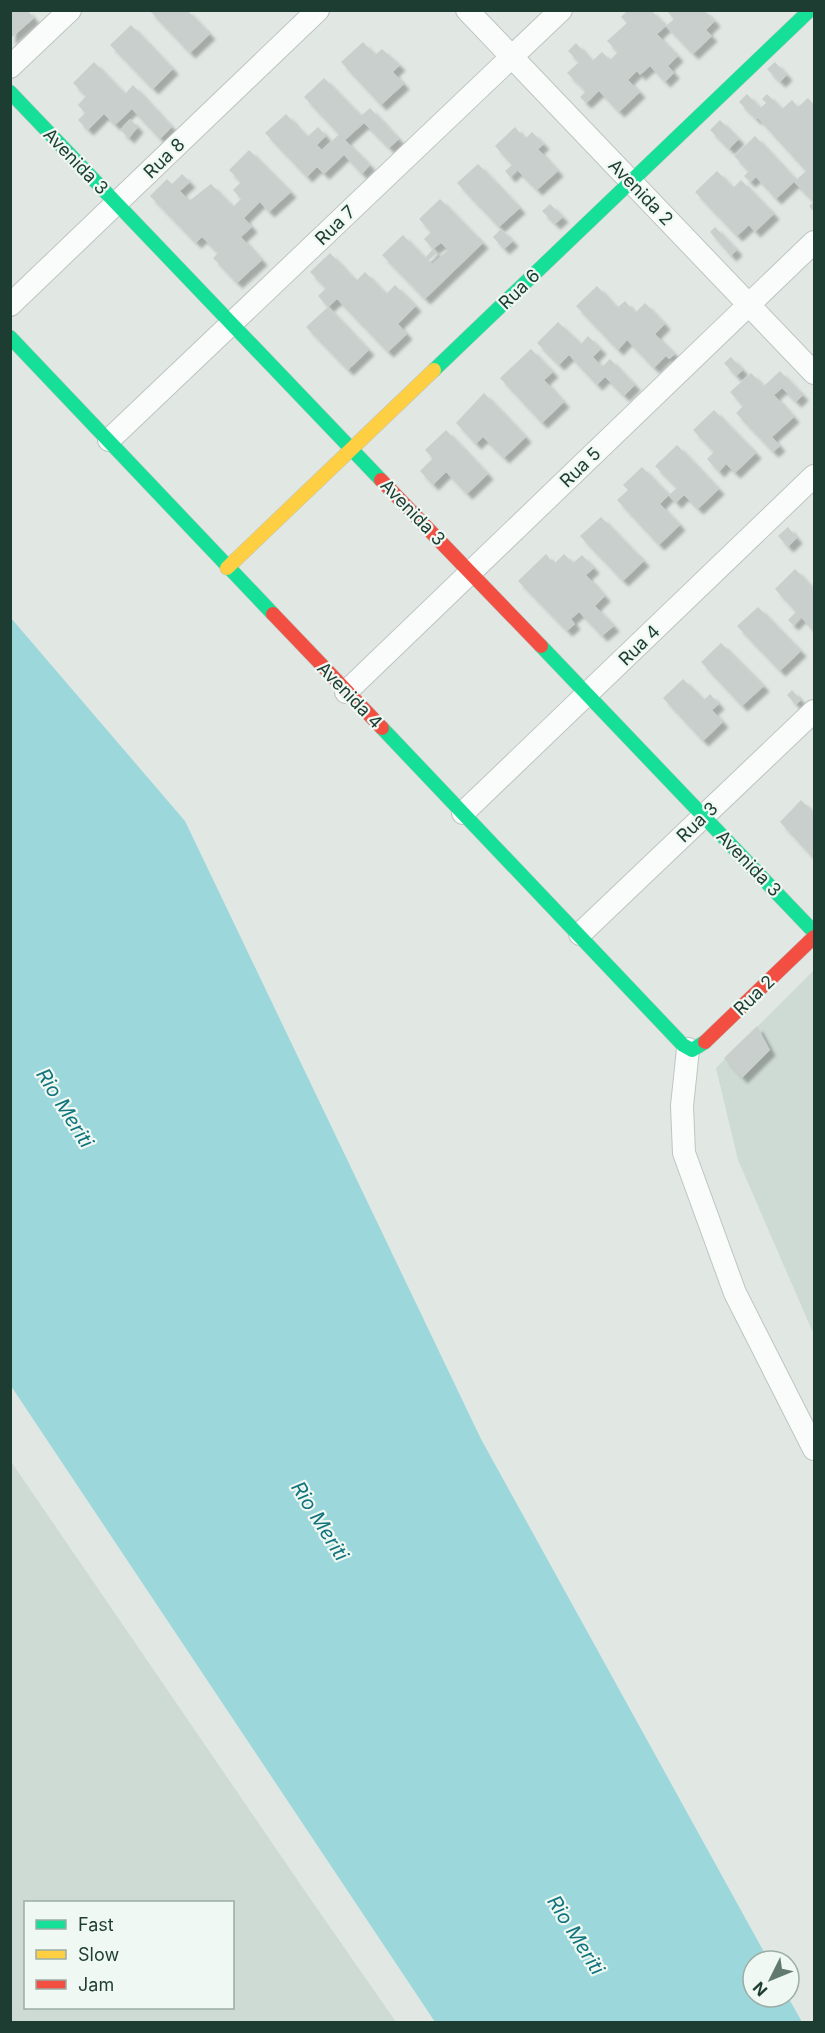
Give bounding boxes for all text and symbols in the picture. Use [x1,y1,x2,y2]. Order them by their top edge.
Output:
street label: Avenida 3 [39,124,113,198]
street label: Rua 8 [139,134,189,182]
street label: Avenida 2 [604,155,678,229]
street label: Rua 7 [311,201,359,249]
street label: Rua 6 [494,265,544,313]
street label: Rua 5 [555,443,605,491]
street label: Avenida 3 [376,475,450,549]
street label: Rua 4 [614,620,664,670]
street label: Avenida 4 [313,657,387,733]
street label: Rua 3 [672,798,722,846]
street label: Avenida 3 [712,826,786,900]
street label: Rua 2 [729,971,779,1019]
water label: Rio Meriti [31,1064,99,1153]
water label: Rio Meriti [286,1477,354,1566]
water label: Rio Meriti [542,1891,610,1980]
legend [24,1901,234,2009]
text: Fast [78,1914,114,1935]
text: Slow [78,1944,119,1965]
north arrow [741,1949,801,2009]
text: Jam [78,1974,114,1995]
text: N [749,1978,772,2001]

